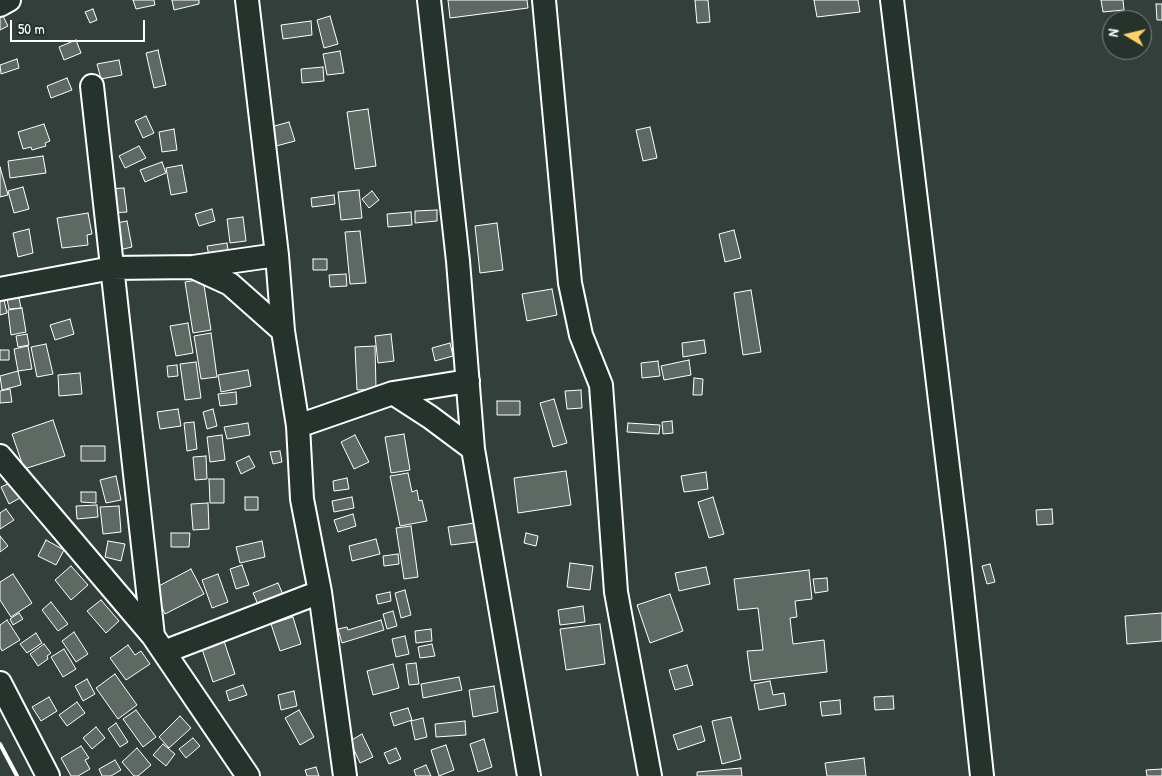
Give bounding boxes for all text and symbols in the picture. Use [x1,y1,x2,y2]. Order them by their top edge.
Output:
scale bar [12,10,148,42]
north arrow [1102,10,1152,60]
text: 50 m [18,18,45,39]
text: N [1103,28,1123,38]

